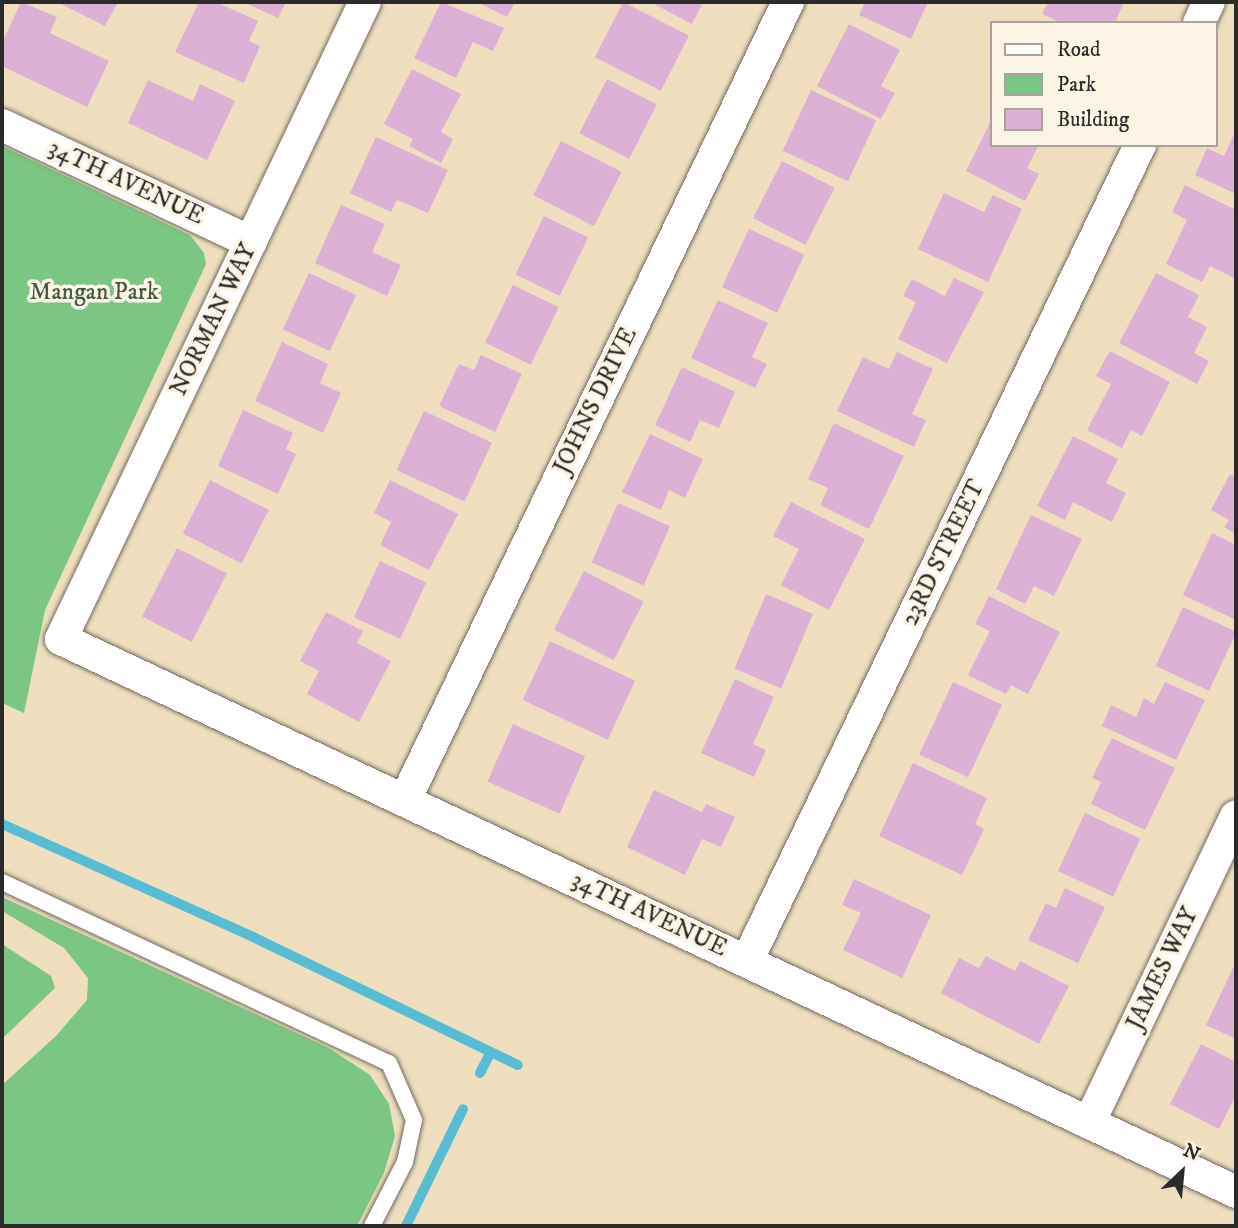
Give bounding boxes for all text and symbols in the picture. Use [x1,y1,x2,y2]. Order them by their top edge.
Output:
legend [990,21,1217,147]
text: Road [1057,37,1101,63]
text: Park [1057,72,1096,98]
text: Building [1057,107,1129,133]
street label: 34TH AVENUE [44,134,208,232]
street label: NORMAN WAY [165,239,263,401]
park label: Mangan Park [29,279,159,307]
street label: JOHNS DRIVE [548,323,644,479]
street label: 23RD STREET [896,475,992,631]
street label: 34TH AVENUE [567,866,731,964]
street label: JAMES WAY [1121,903,1205,1035]
north arrow [1147,1137,1217,1207]
text: N [1179,1139,1203,1166]

